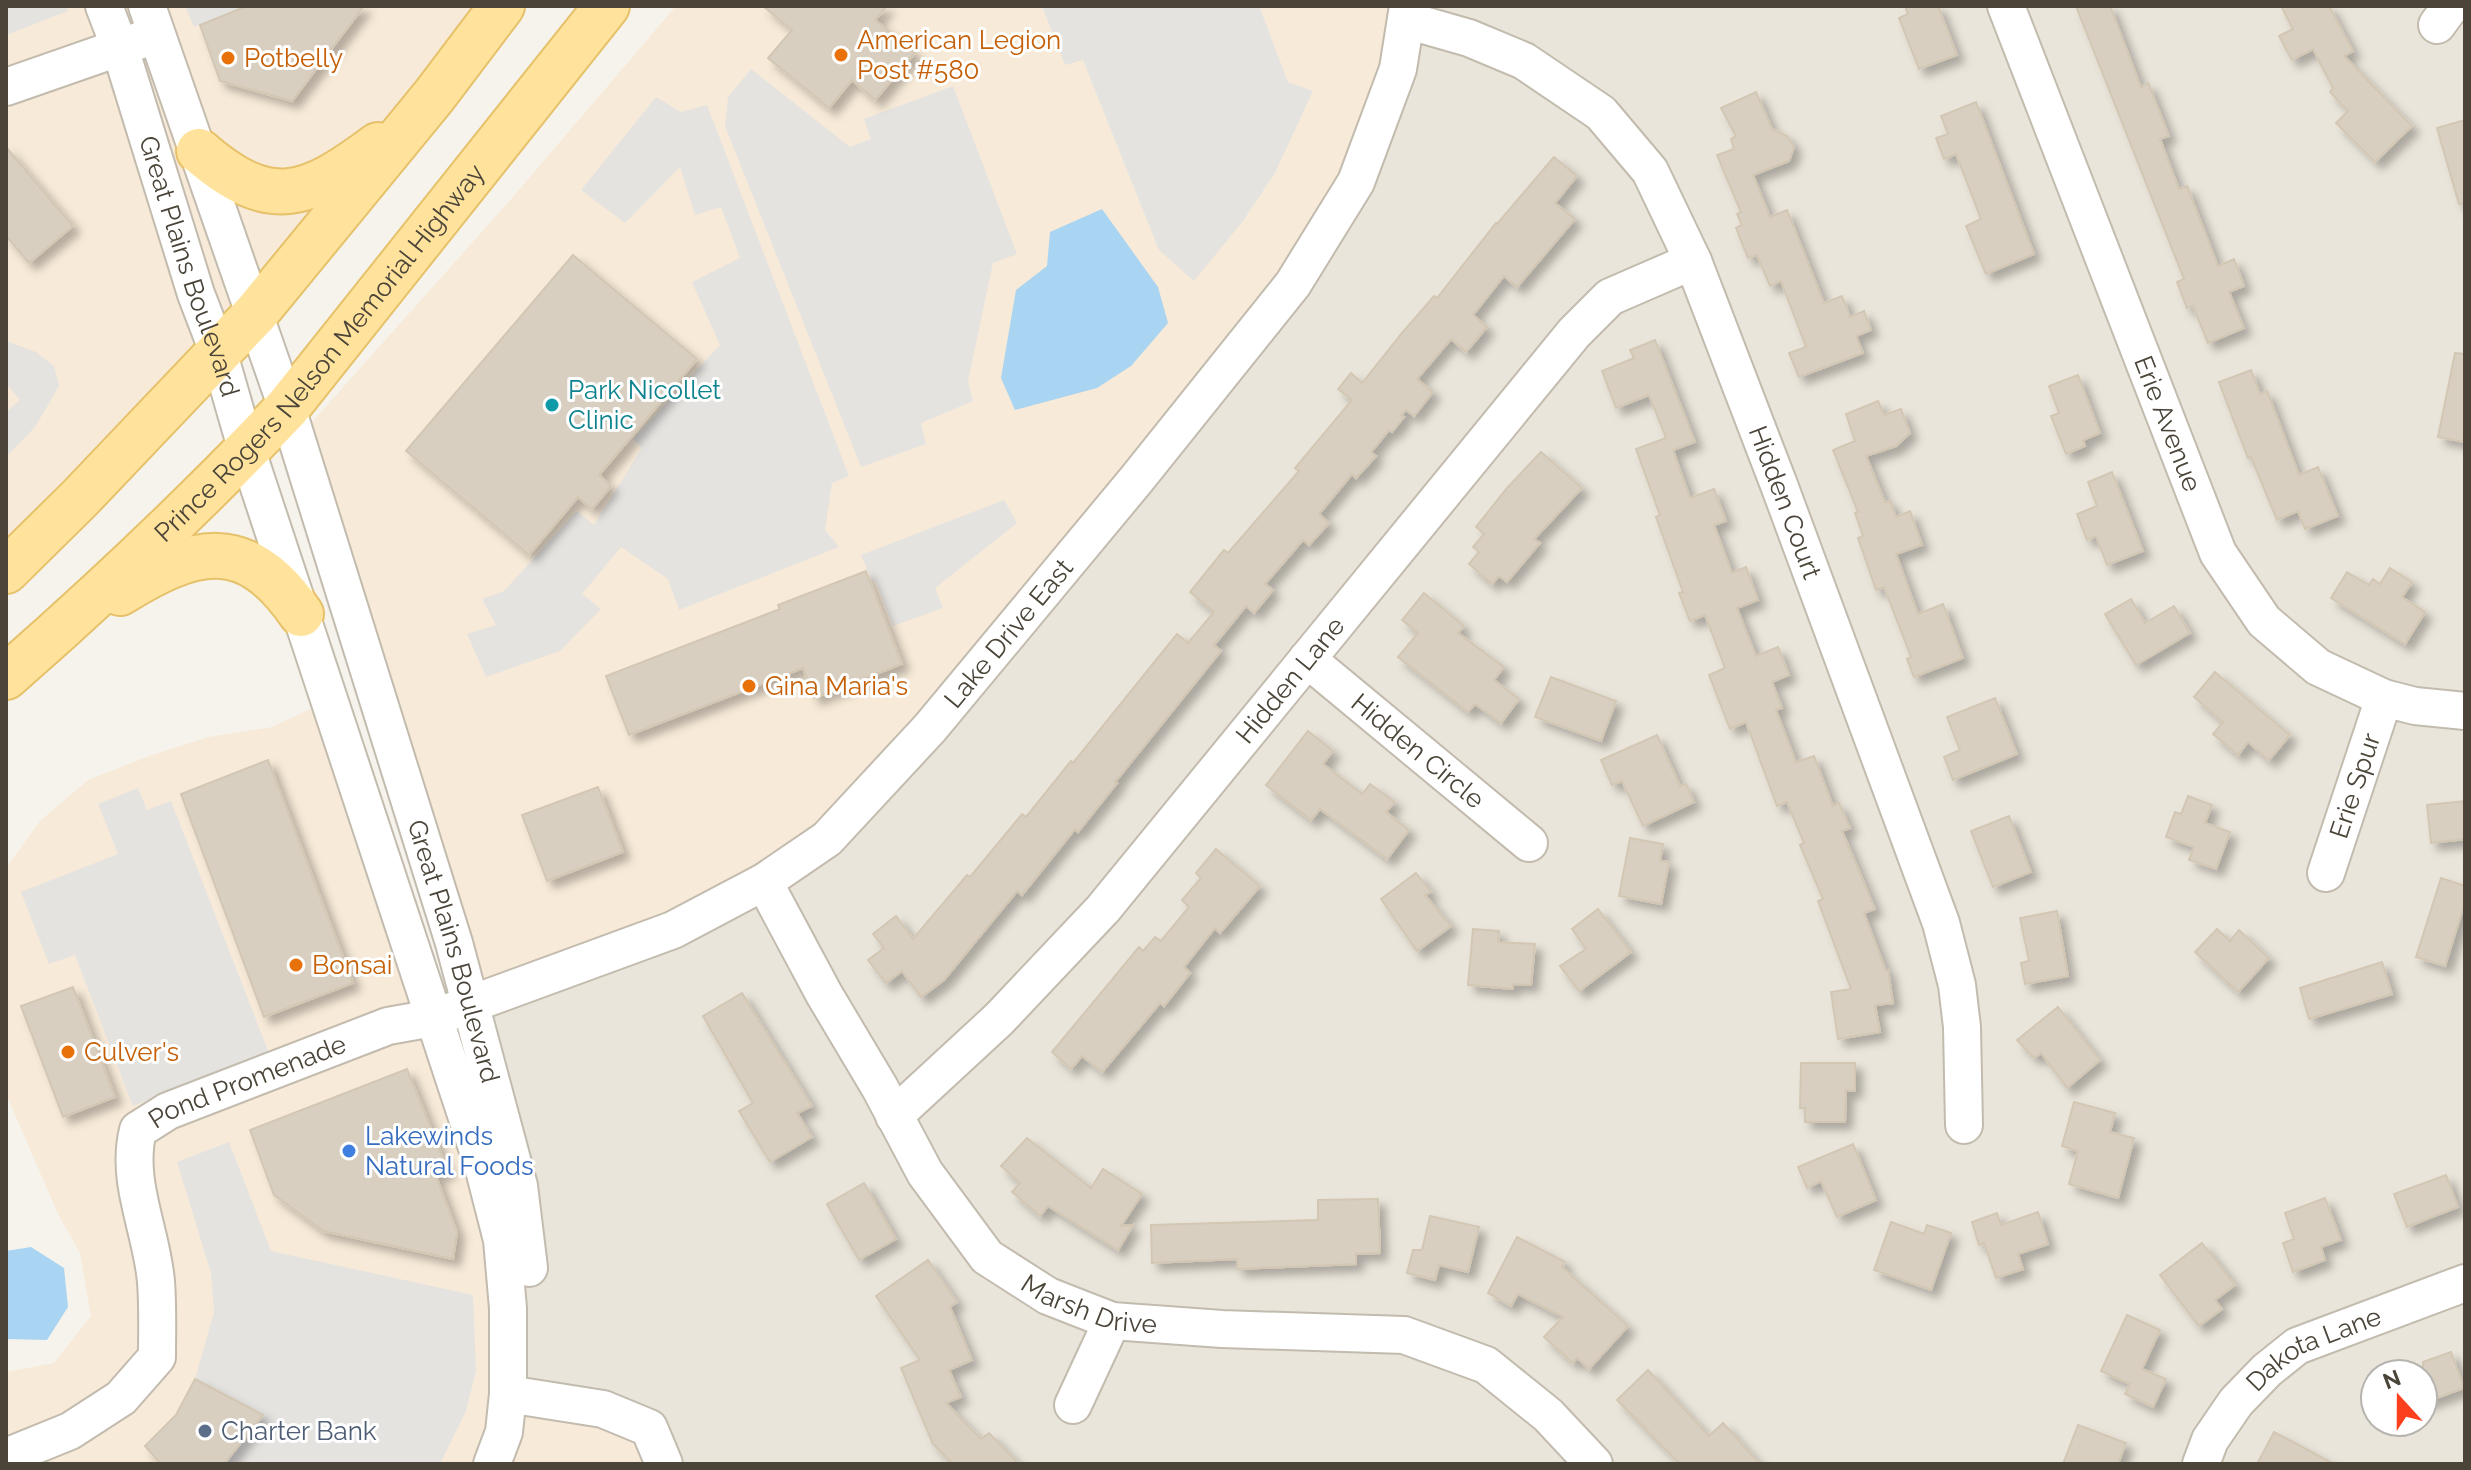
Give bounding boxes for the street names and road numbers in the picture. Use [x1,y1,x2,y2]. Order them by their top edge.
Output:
street label: Great Plains Boulevard [133,132,245,400]
street label: Prince Rogers Nelson Memorial Highway [148,158,490,548]
street label: Erie Avenue [2128,352,2208,496]
street label: Hidden Court [1743,422,1827,583]
street label: Lake Drive East [938,553,1079,714]
street label: Hidden Lane [1230,611,1351,749]
street label: Hidden Circle [1345,687,1490,815]
street label: Erie Spur [2324,729,2386,842]
street label: Great Plains Boulevard [401,816,506,1086]
street label: Pond Promenade [143,1029,350,1134]
street label: Marsh Drive [1016,1268,1158,1339]
street label: Dakota Lane [2240,1301,2385,1397]

